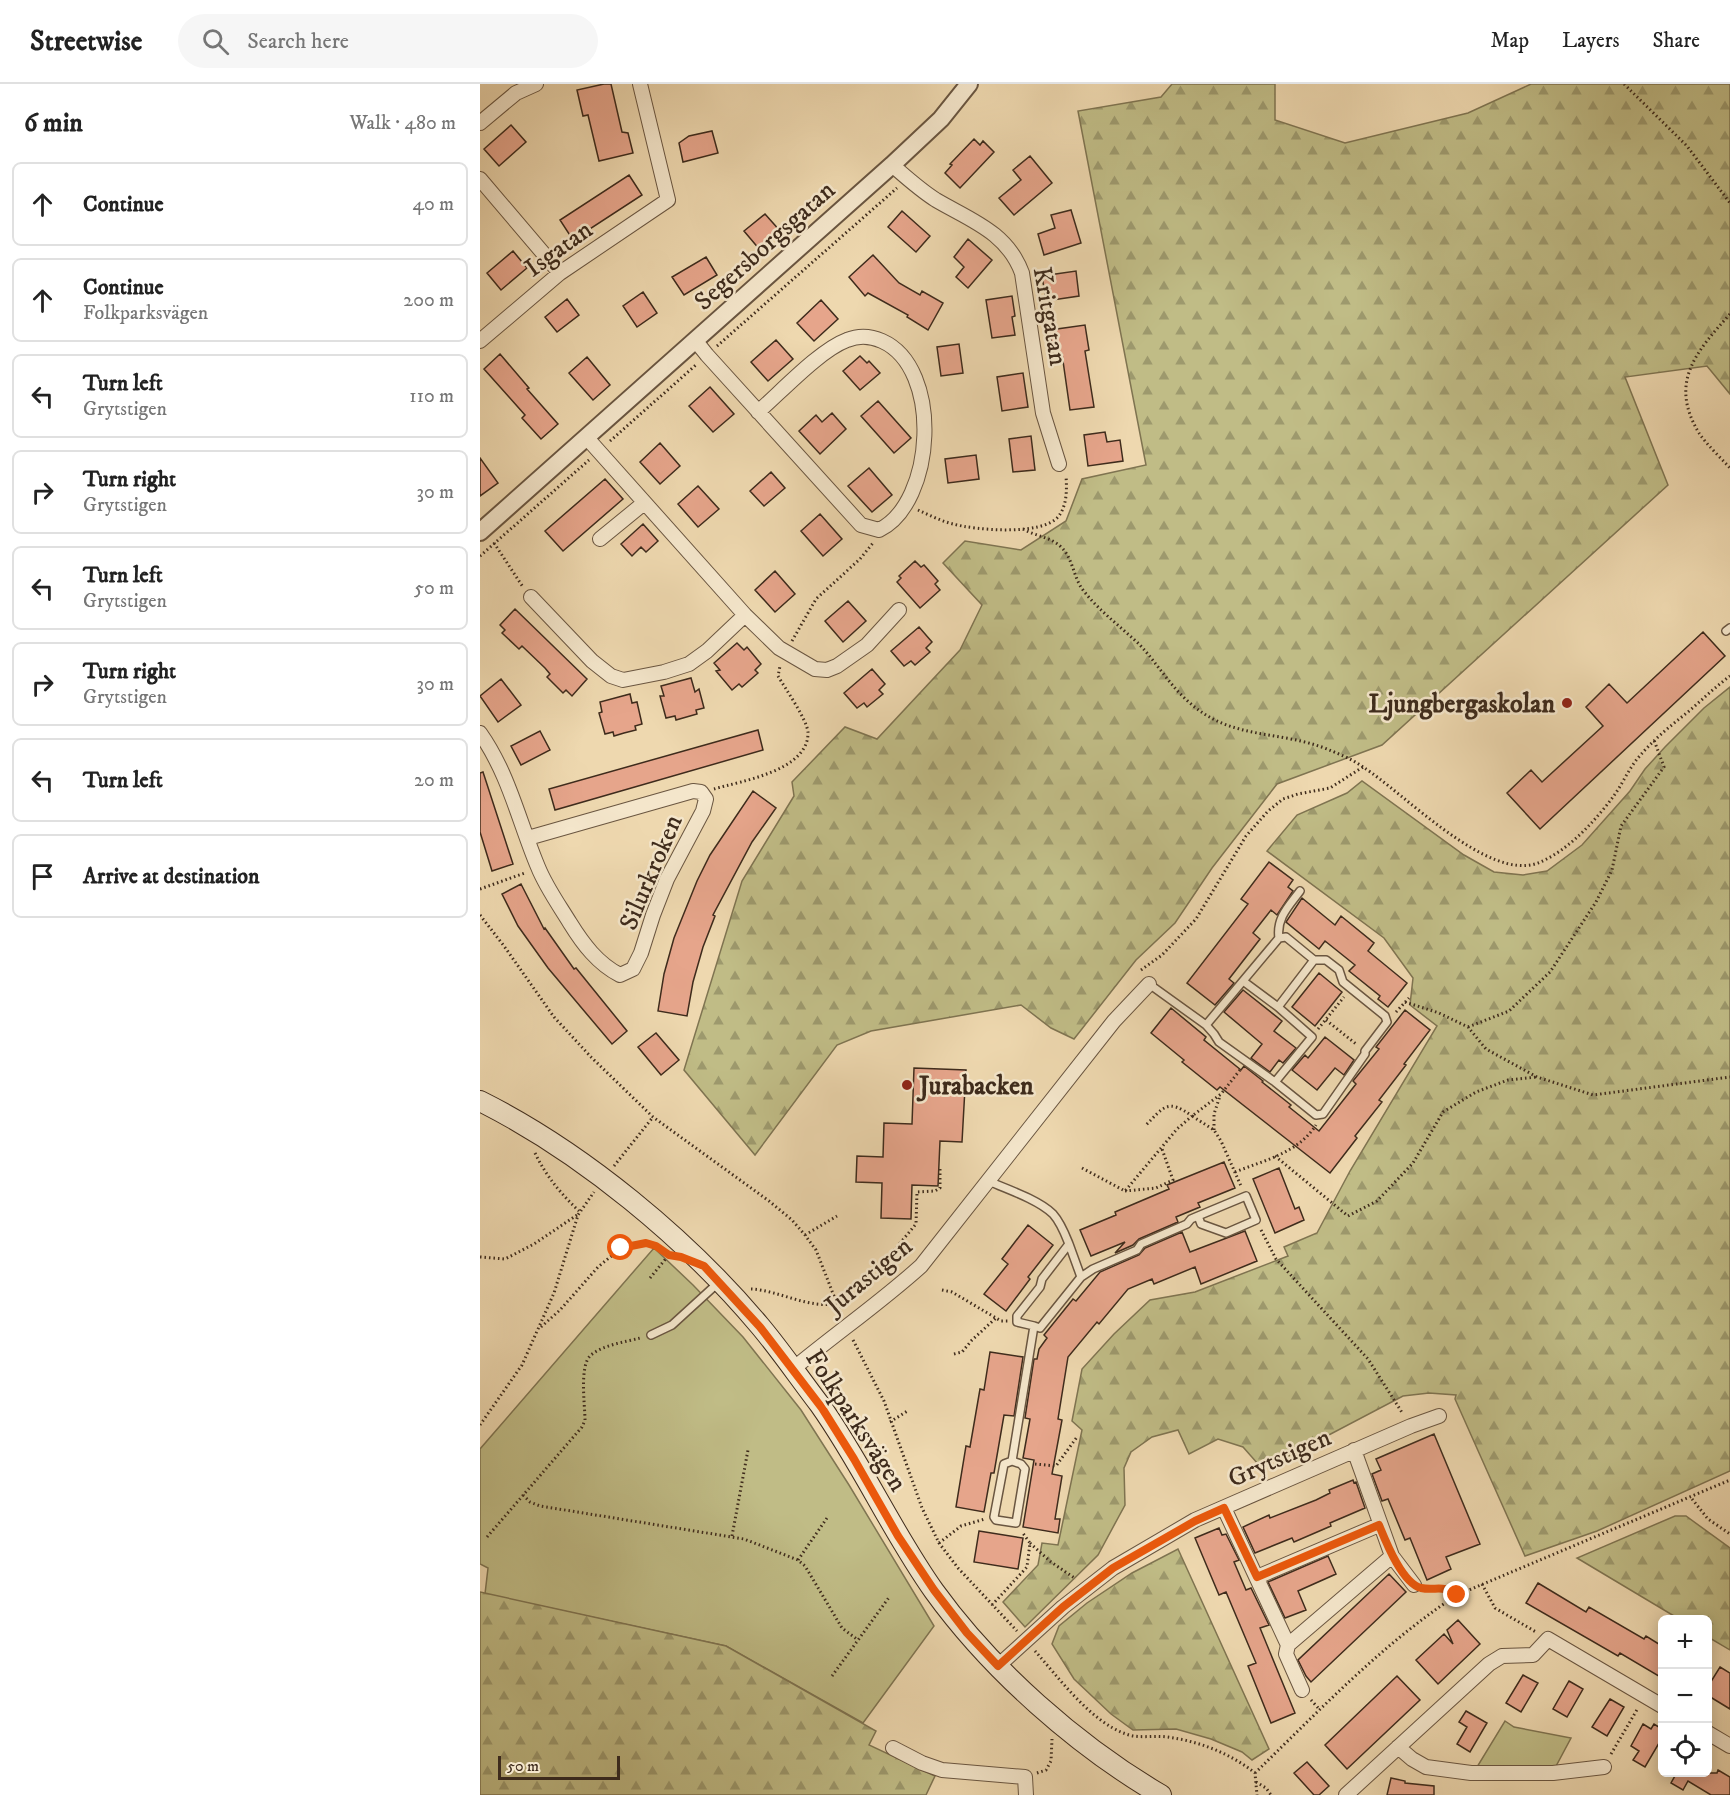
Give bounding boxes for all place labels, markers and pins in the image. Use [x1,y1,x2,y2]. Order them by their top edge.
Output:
place label: Ljungbergaskolan [1369,688,1555,721]
marker: Ljungbergaskolan [1560,696,1574,710]
place label: Jurabacken [916,1070,1034,1103]
marker: Jurabacken [900,1078,914,1092]

